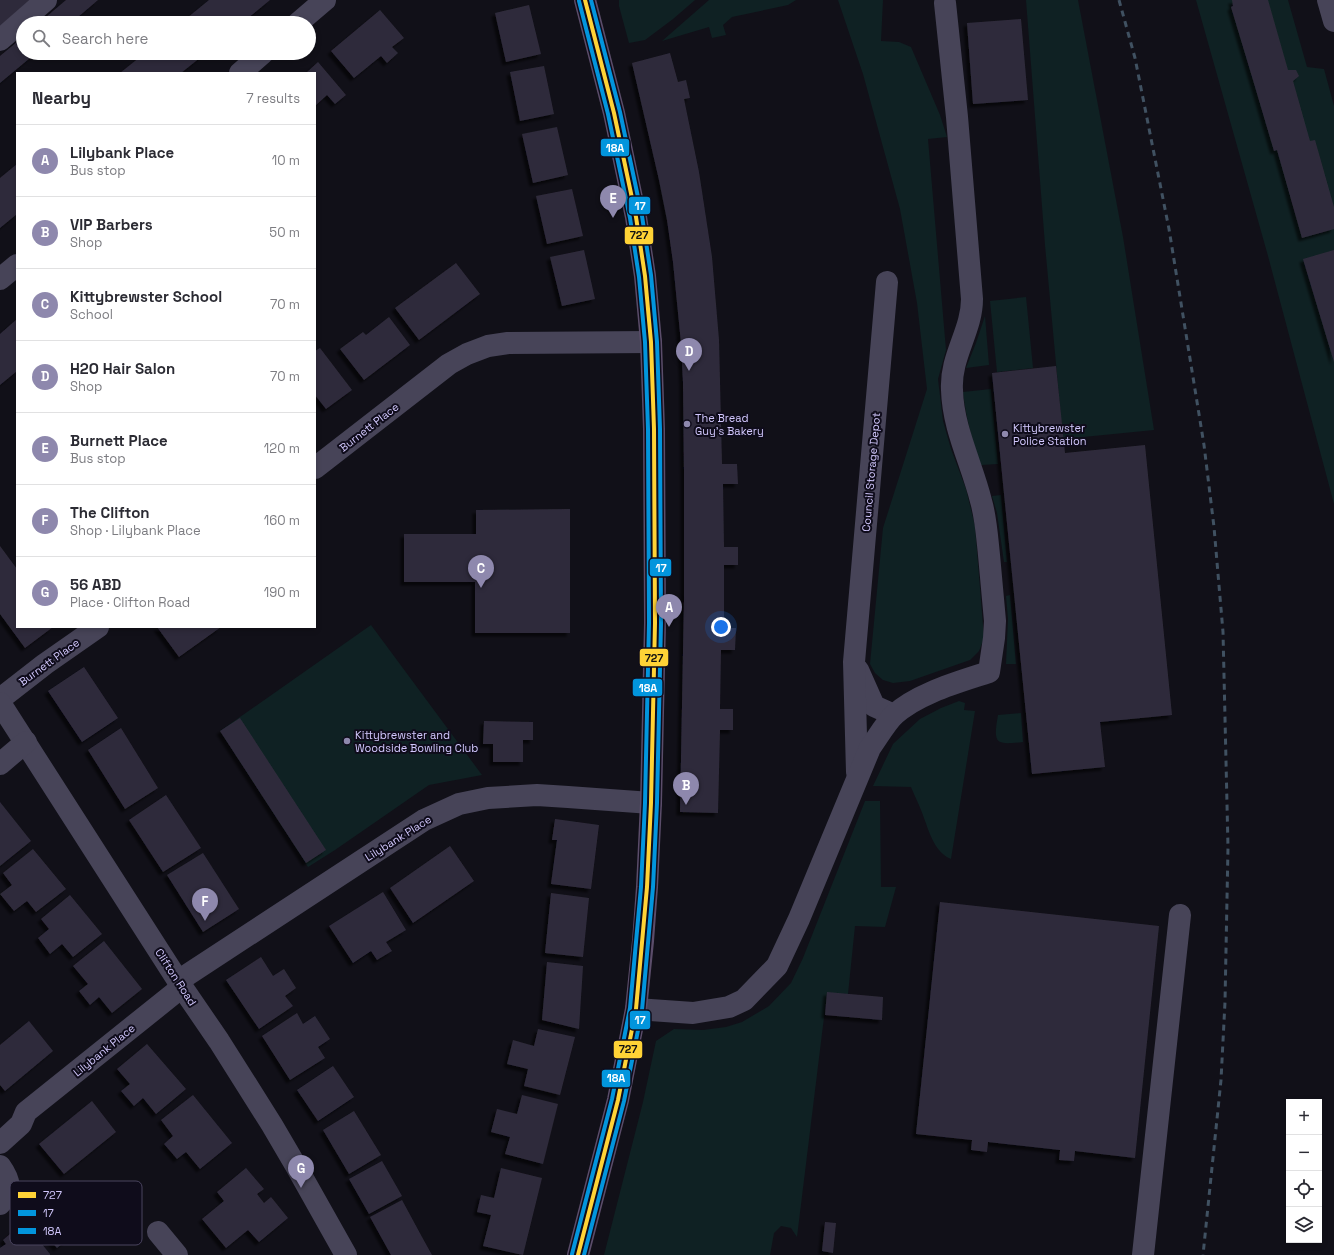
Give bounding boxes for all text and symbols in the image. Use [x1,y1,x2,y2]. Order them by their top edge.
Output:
search box [16,16,316,60]
icon: search [30,27,52,49]
text: Search here [62,29,148,48]
text: Nearby [32,87,91,109]
text: 7 results [246,90,300,107]
line badge: 18A [600,138,630,157]
text: 18A [606,141,624,155]
text: Lilybank Place [70,143,174,162]
text: A [41,152,49,169]
text: 10 m [272,152,300,169]
text: Bus stop [70,162,126,179]
pin: E [600,185,626,218]
line badge: 17 [628,196,651,215]
text: 17 [634,199,646,213]
text: VIP Barbers [70,215,153,234]
text: B [41,224,49,241]
text: 50 m [269,224,300,241]
line badge: 727 [624,226,654,245]
text: 727 [630,228,648,242]
text: Shop [70,234,102,251]
text: Kittybrewster School [70,287,222,306]
text: C [41,296,49,313]
text: 70 m [270,296,300,313]
text: School [70,306,113,323]
pin: D [676,338,702,371]
text: H2O Hair Salon [70,359,175,378]
text: D [41,368,49,385]
text: 70 m [270,368,300,385]
text: Shop [70,378,102,395]
street label: Burnett Place [337,400,401,454]
place label: The Bread Guy's Bakery [695,411,764,438]
street label: Council Storage Depot [859,412,883,532]
marker: The Bread Guy's Bakery [682,419,692,429]
place label: Kittybrewster Police Station [1013,421,1087,448]
marker: Kittybrewster Police Station [1000,429,1010,439]
text: Burnett Place [70,431,168,450]
text: E [41,440,49,457]
text: 120 m [264,440,300,457]
text: Bus stop [70,450,126,467]
text: The Clifton [70,503,150,522]
text: F [42,512,48,529]
text: 160 m [264,512,300,529]
text: Shop · Lilybank Place [70,522,201,539]
pin: C [468,555,494,588]
line badge: 17 [649,558,672,577]
text: 17 [655,561,667,575]
text: 56 ABD [70,575,121,594]
text: G [41,584,49,601]
text: 190 m [264,584,300,601]
text: Place · Clifton Road [70,594,190,611]
pin: A [656,594,682,627]
your location [711,617,731,637]
street label: Burnett Place [16,635,82,689]
line badge: 727 [639,648,669,667]
text: 727 [645,651,663,665]
line badge: 18A [632,678,663,697]
text: 18A [639,681,657,695]
place label: Kittybrewster and Woodside Bowling Club [355,728,478,755]
marker: Kittybrewster and Woodside Bowling Club [342,736,352,746]
pin: B [673,772,699,805]
street label: Lilybank Place [362,812,434,864]
pin: F [192,888,218,921]
street label: Clifton Road [152,946,200,1008]
line badge: 17 [629,1010,651,1030]
text: 17 [634,1013,646,1027]
street label: Lilybank Place [70,1021,138,1079]
line badge: 727 [613,1040,643,1059]
text: 727 [619,1042,637,1056]
line badge: 18A [601,1069,631,1088]
text: 18A [607,1071,625,1085]
map controls [1286,1099,1322,1243]
button: + [1286,1099,1322,1135]
button: − [1286,1135,1322,1171]
pin: G [288,1155,314,1188]
button: locate [1286,1171,1322,1207]
legend [10,1181,142,1245]
text: 727 [43,1188,62,1202]
text: 17 [43,1206,54,1220]
button: layers [1286,1207,1322,1243]
text: 18A [43,1224,61,1238]

